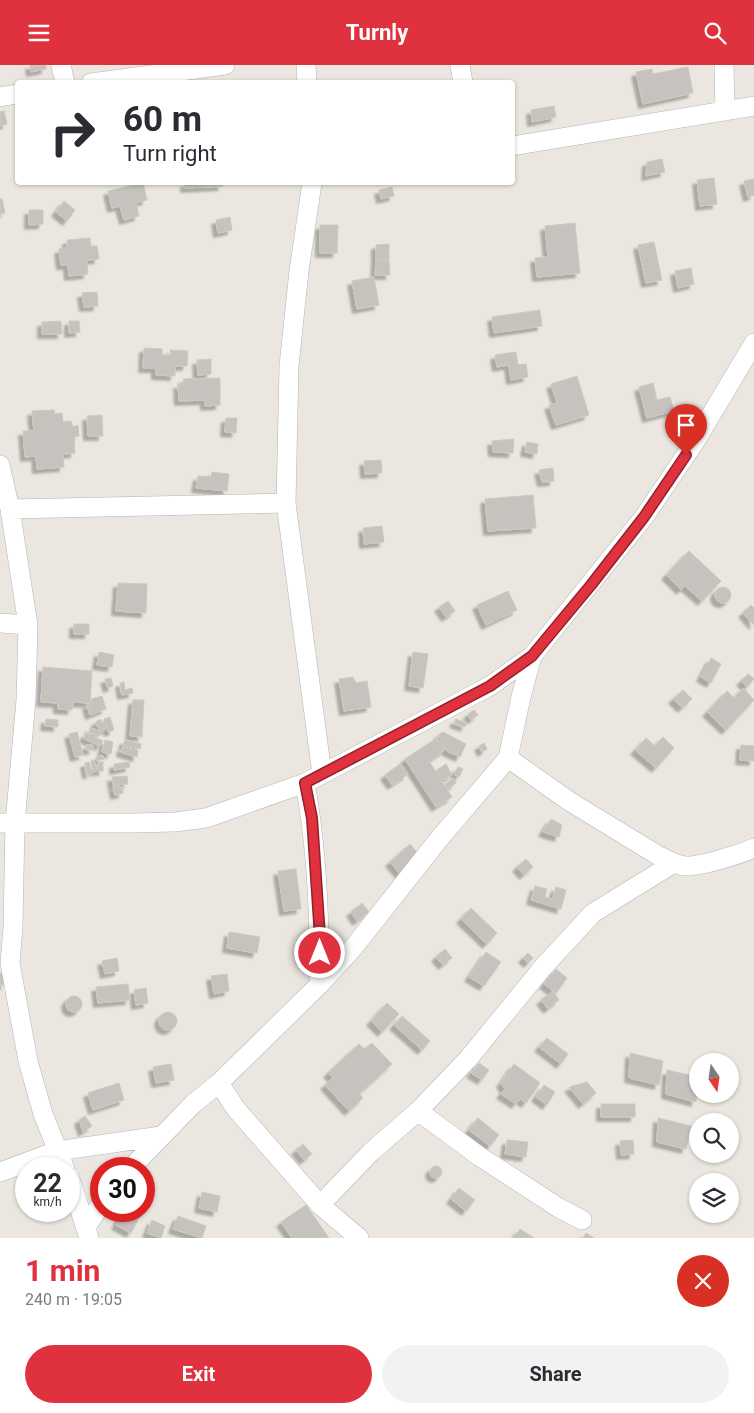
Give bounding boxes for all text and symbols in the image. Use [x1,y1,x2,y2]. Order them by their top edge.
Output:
icon: menu [25,19,53,47]
icon: search [701,19,729,47]
text: Turnly [346,20,408,45]
text: 60 m [123,99,202,140]
icon: right [40,100,105,165]
text: Turn right [123,141,217,166]
pin [665,404,707,455]
icon: arrive [672,411,700,439]
position arrow [293,926,345,978]
north arrow [689,1053,739,1103]
map controls [689,1053,739,1223]
button: search [689,1113,739,1163]
speed limit sign: 30 [90,1157,155,1222]
text: 22 [33,1169,62,1198]
button: layers [689,1173,739,1223]
text: km/h [33,1195,62,1209]
text: 1 min [25,1253,100,1288]
button: close [677,1255,729,1307]
text: 240 m · 19:05 [25,1290,122,1309]
button: Exit [25,1345,372,1403]
button: Share [382,1345,729,1403]

